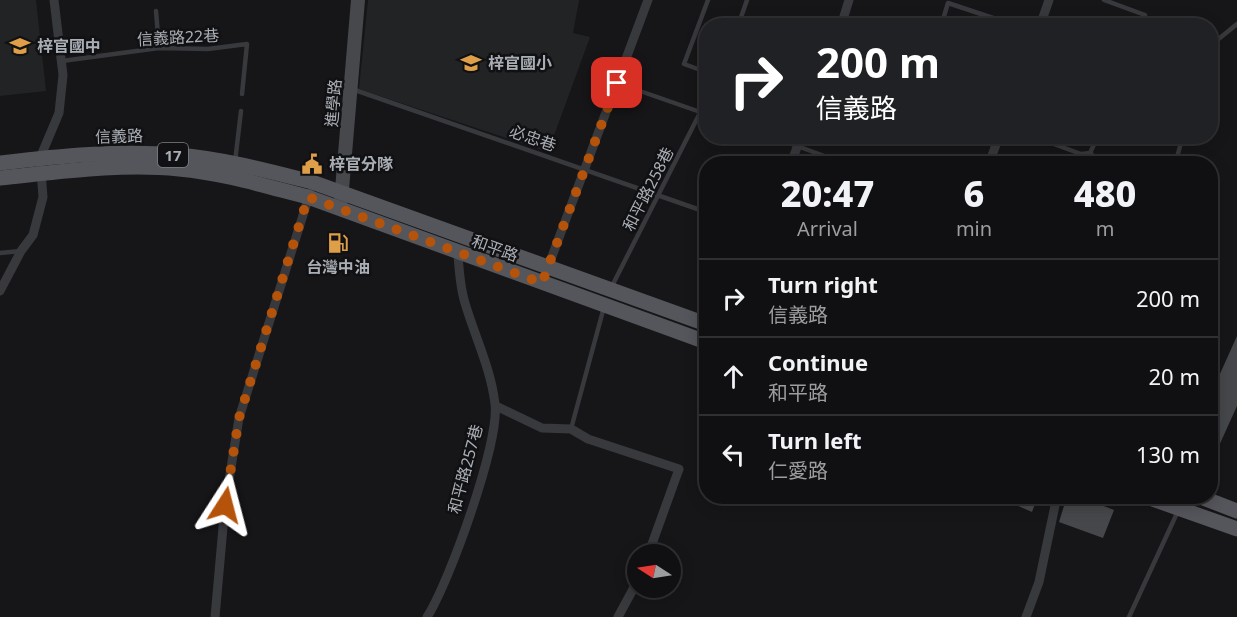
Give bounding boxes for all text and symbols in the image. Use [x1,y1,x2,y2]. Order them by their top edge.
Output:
street label: 信義路22巷 [136,24,220,50]
text: 200 m [816,33,940,90]
school or university icon: 梓官國中 [8,34,32,58]
place label: 梓官國中 [37,35,101,57]
icon: right [717,42,795,120]
school or university icon: 梓官國小 [459,51,483,75]
place label: 梓官國小 [488,52,552,74]
pin [591,57,642,108]
icon: arrive [600,66,633,99]
street label: 進學路 [320,78,346,128]
text: 信義路 [816,89,897,126]
street label: 必忠巷 [507,120,559,156]
street label: 信義路 [95,124,143,148]
road number: 17 [158,143,188,167]
street label: 和平路258巷 [617,143,679,235]
public building icon: 梓官分隊 [300,152,324,176]
place label: 梓官分隊 [329,153,393,175]
text: 20:47 [781,169,874,218]
text: 6 [964,169,984,218]
text: 480 [1074,169,1136,218]
text: Arrival [797,215,858,242]
text: min [956,215,992,242]
text: m [1096,215,1114,242]
street label: 和平路 [469,229,521,267]
fuel station icon: 台灣中油 [326,231,350,255]
place label: 台灣中油 [306,256,370,278]
text: Turn right [768,269,878,299]
icon: right [717,282,750,315]
text: 200 m [1136,283,1200,313]
text: 信義路 [768,301,828,328]
text: Continue [768,347,868,377]
icon: ahead [717,360,750,393]
text: 20 m [1149,361,1200,391]
text: 和平路 [768,379,828,406]
street label: 和平路257巷 [443,422,487,516]
text: Turn left [768,425,862,455]
icon: left [717,438,750,471]
text: 130 m [1136,439,1200,469]
text: 仁愛路 [768,457,828,484]
position arrow [193,473,257,537]
north arrow [627,544,681,598]
map controls [627,544,681,598]

